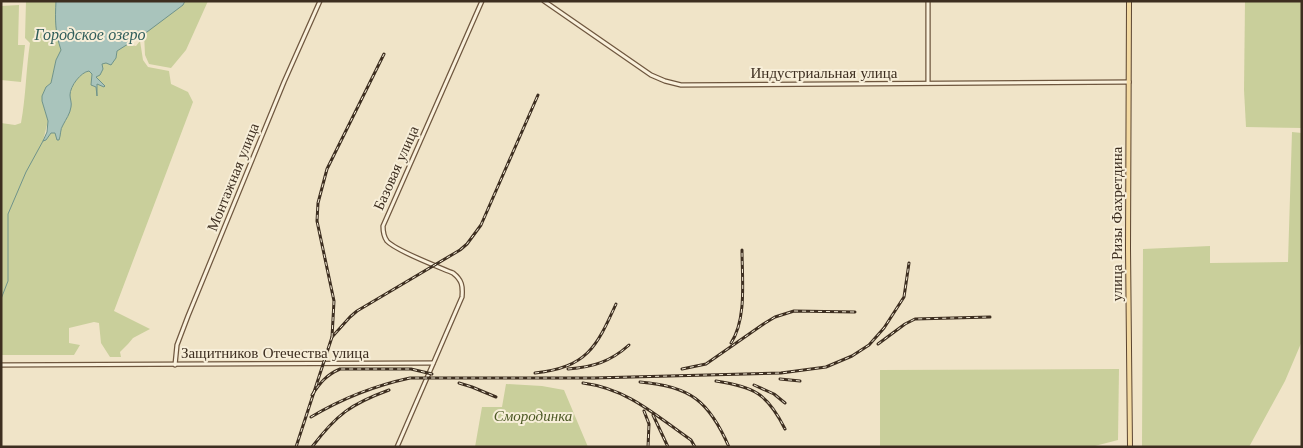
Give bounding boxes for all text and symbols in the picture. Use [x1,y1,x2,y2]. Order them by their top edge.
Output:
water label: Городское озеро [34,24,145,44]
street label: Индустриальная улица [751,63,898,82]
street label: Монтажная улица [202,120,263,234]
street label: Базовая улица [368,122,423,213]
street label: улица Ризы Фахретдина [1107,146,1126,301]
street label: Защитников Отечества улица [181,343,369,362]
park label: Смородинка [494,406,572,425]

